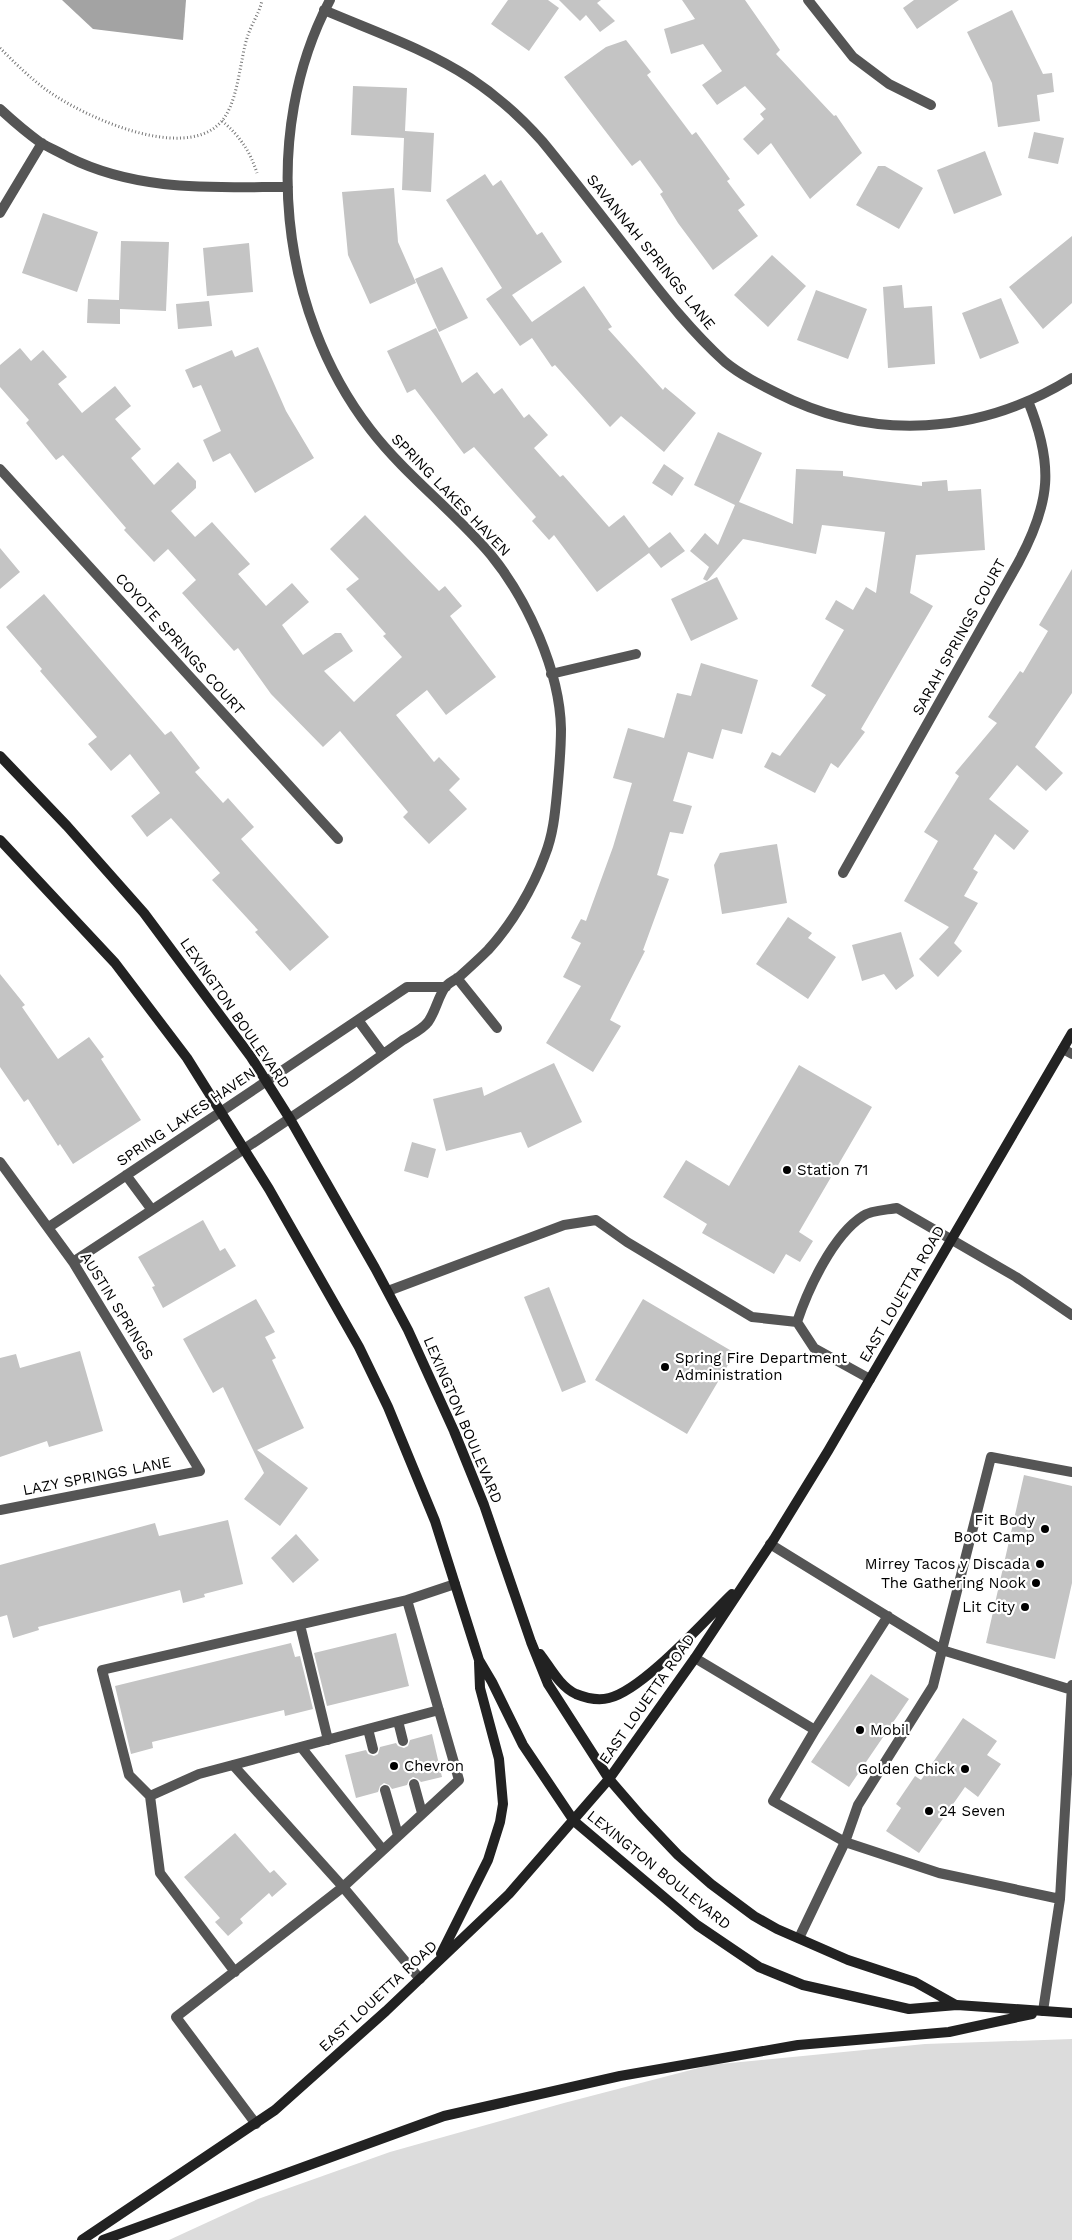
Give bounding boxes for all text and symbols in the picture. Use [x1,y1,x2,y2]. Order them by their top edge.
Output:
street label: SAVANNAH SPRINGS LANE [583,171,719,333]
street label: SPRING LAKES HAVEN [388,430,514,560]
street label: SARAH SPRINGS COURT [908,556,1010,718]
street label: COYOTE SPRINGS COURT [111,569,249,719]
street label: LEXINGTON BOULEVARD [176,934,294,1092]
street label: SPRING LAKES HAVEN [113,1064,259,1170]
place label: Station 71 [797,1161,868,1179]
marker: Station 71 [781,1164,793,1176]
street label: EAST LOUETTA ROAD [855,1222,949,1366]
street label: AUSTIN SPRINGS [77,1249,157,1363]
street label: LEXINGTON BOULEVARD [420,1334,506,1506]
place label: Spring Fire Department Administration [675,1349,848,1384]
marker: Spring Fire Department Administration [659,1361,671,1373]
street label: LAZY SPRINGS LANE [21,1453,173,1499]
place label: Fit Body Boot Camp [953,1511,1035,1546]
marker: Fit Body Boot Camp [1039,1523,1051,1535]
place label: Mirrey Tacos y Discada [865,1555,1031,1573]
marker: Mirrey Tacos y Discada [1034,1558,1046,1570]
place label: The Gathering Nook [881,1574,1026,1592]
marker: The Gathering Nook [1030,1577,1042,1589]
place label: Lit City [962,1598,1015,1616]
marker: Lit City [1019,1601,1031,1613]
street label: EAST LOUETTA ROAD [595,1630,699,1768]
place label: Mobil [870,1721,910,1739]
marker: Mobil [854,1724,866,1736]
place label: Chevron [404,1757,464,1775]
marker: Chevron [388,1760,400,1772]
place label: Golden Chick [858,1760,955,1778]
marker: Golden Chick [959,1763,971,1775]
place label: 24 Seven [939,1802,1005,1820]
marker: 24 Seven [923,1805,935,1817]
street label: LEXINGTON BOULEVARD [584,1807,734,1933]
street label: EAST LOUETTA ROAD [315,1937,441,2055]

